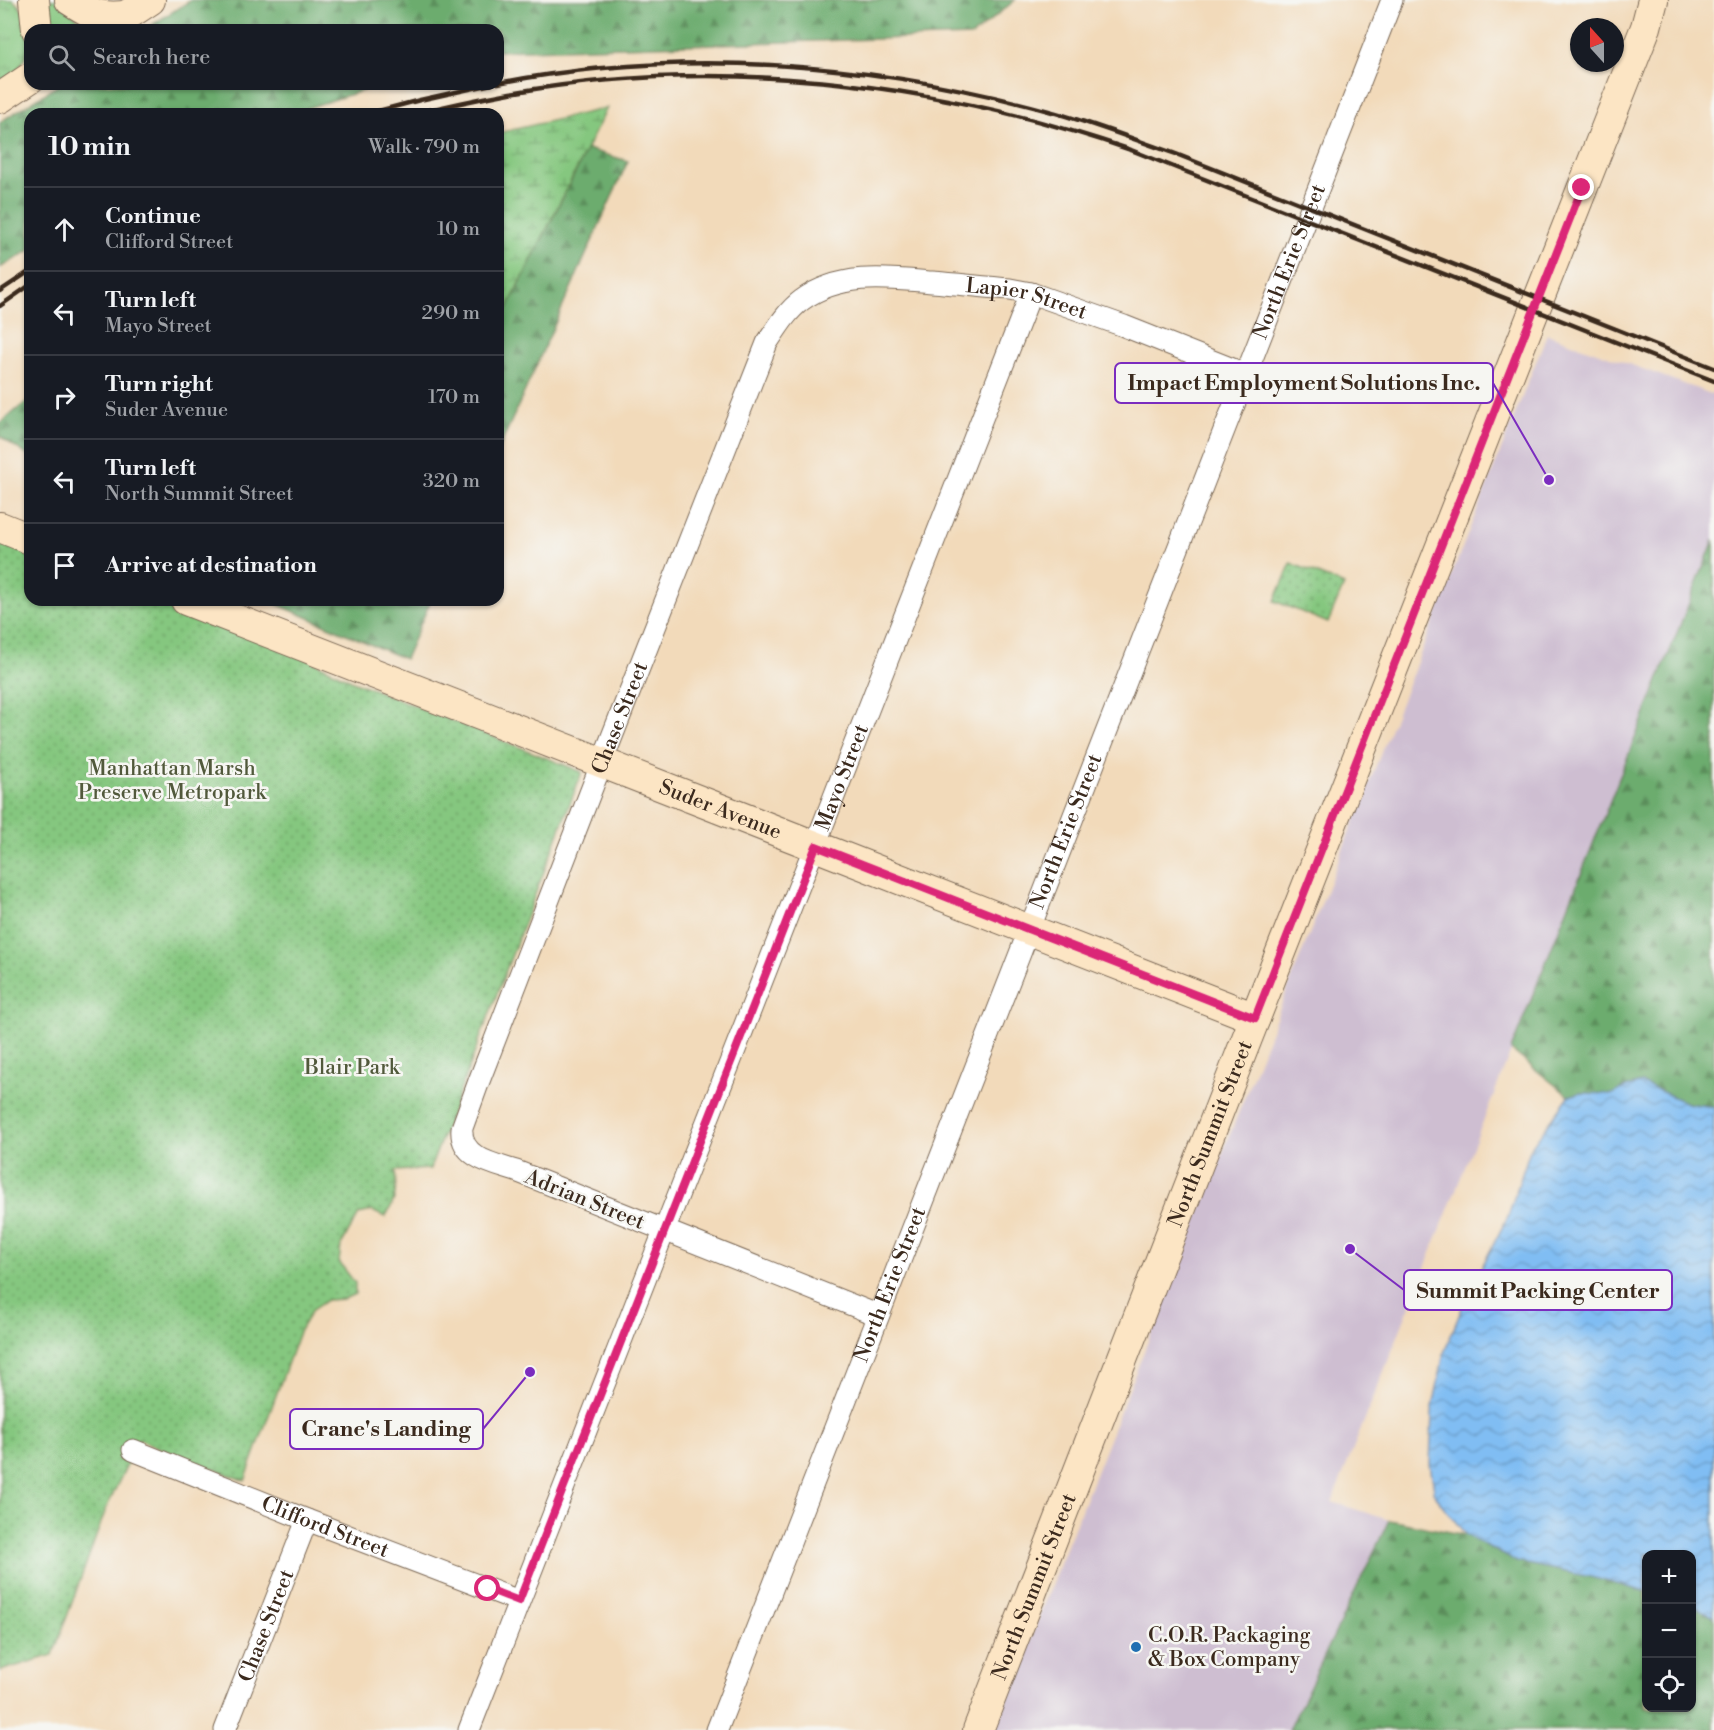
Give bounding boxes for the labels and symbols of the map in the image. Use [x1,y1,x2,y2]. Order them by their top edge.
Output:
north arrow [1570,18,1624,72]
route end [1568,174,1594,200]
street label: North Erie Street [1248,180,1332,343]
street label: Lapier Street [964,273,1091,326]
callout: Impact Employment Solutions Inc. [1115,363,1493,403]
text: Impact Employment Solutions Inc. [1127,370,1481,397]
street label: Chase Street [587,658,654,778]
street label: Mayo Street [810,720,875,835]
street label: North Erie Street [1025,750,1109,913]
park label: Manhattan Marsh Preserve Metropark [78,756,267,806]
street label: Suder Avenue [655,774,785,846]
street label: North Summit Street [1163,1036,1259,1231]
park label: Blair Park [303,1055,401,1081]
street label: Adrian Street [520,1164,649,1236]
street label: North Erie Street [849,1203,932,1366]
callout: Summit Packing Center [1404,1270,1672,1310]
text: Summit Packing Center [1416,1278,1660,1305]
callout: Crane's Landing [290,1409,483,1449]
text: Crane's Landing [301,1416,471,1443]
street label: North Summit Street [987,1489,1083,1684]
street label: Clifford Street [257,1491,393,1564]
street label: Chase Street [233,1565,301,1686]
route start [474,1575,500,1601]
place label: C.O.R. Packaging & Box Company [1148,1623,1311,1673]
marker: C.O.R. Packaging & Box Company [1129,1640,1143,1654]

